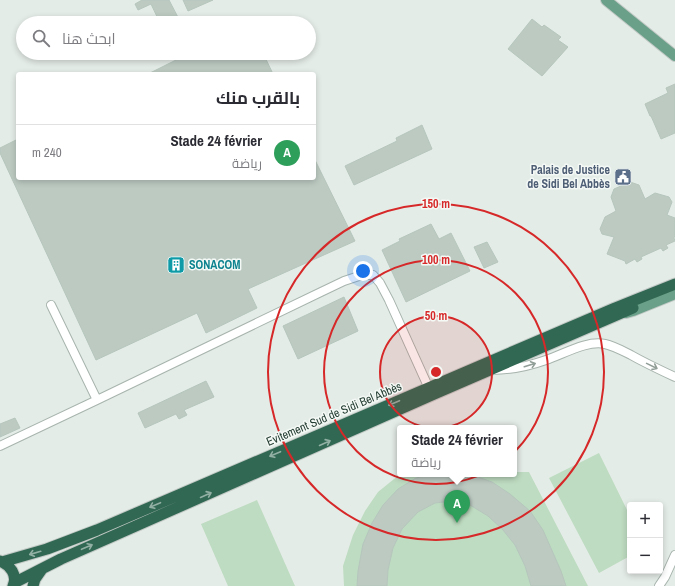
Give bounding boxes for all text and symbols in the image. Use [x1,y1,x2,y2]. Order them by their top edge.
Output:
search box [16,16,316,60]
icon: search [30,27,52,49]
text: ابحث هنا [62,28,116,49]
text: بالقرب منك [216,86,300,109]
text: Stade 24 février [170,130,262,151]
text: 240 m [32,144,62,161]
text: A [283,144,291,161]
text: رياضة [232,155,262,172]
place label: Palais de Justice de Sidi Bel Abbès [527,162,611,192]
public building icon: Palais de Justice de Sidi Bel Abbès [613,167,633,187]
text: 150 m [422,196,450,212]
text: 100 m [422,252,450,268]
building icon: SONACOM [166,255,186,275]
place label: SONACOM [189,257,240,273]
your location [353,261,373,281]
text: 50 m [425,308,447,324]
one-way arrow [523,361,536,368]
one-way arrow [645,362,657,370]
centre of rings [429,365,443,379]
street label: Evitement Sud de Sidi Bel Abbès [264,378,404,450]
one-way arrow [389,399,401,407]
popup [397,425,517,477]
text: Stade 24 février [411,429,503,450]
one-way arrow [319,439,331,446]
one-way arrow [269,451,281,458]
text: رياضة [411,454,441,471]
pin: A [444,490,470,523]
one-way arrow [200,491,212,498]
one-way arrow [150,502,162,509]
map controls [627,502,663,574]
button: + [627,502,663,538]
button: − [627,538,663,574]
one-way arrow [81,543,93,551]
one-way arrow [28,550,41,557]

